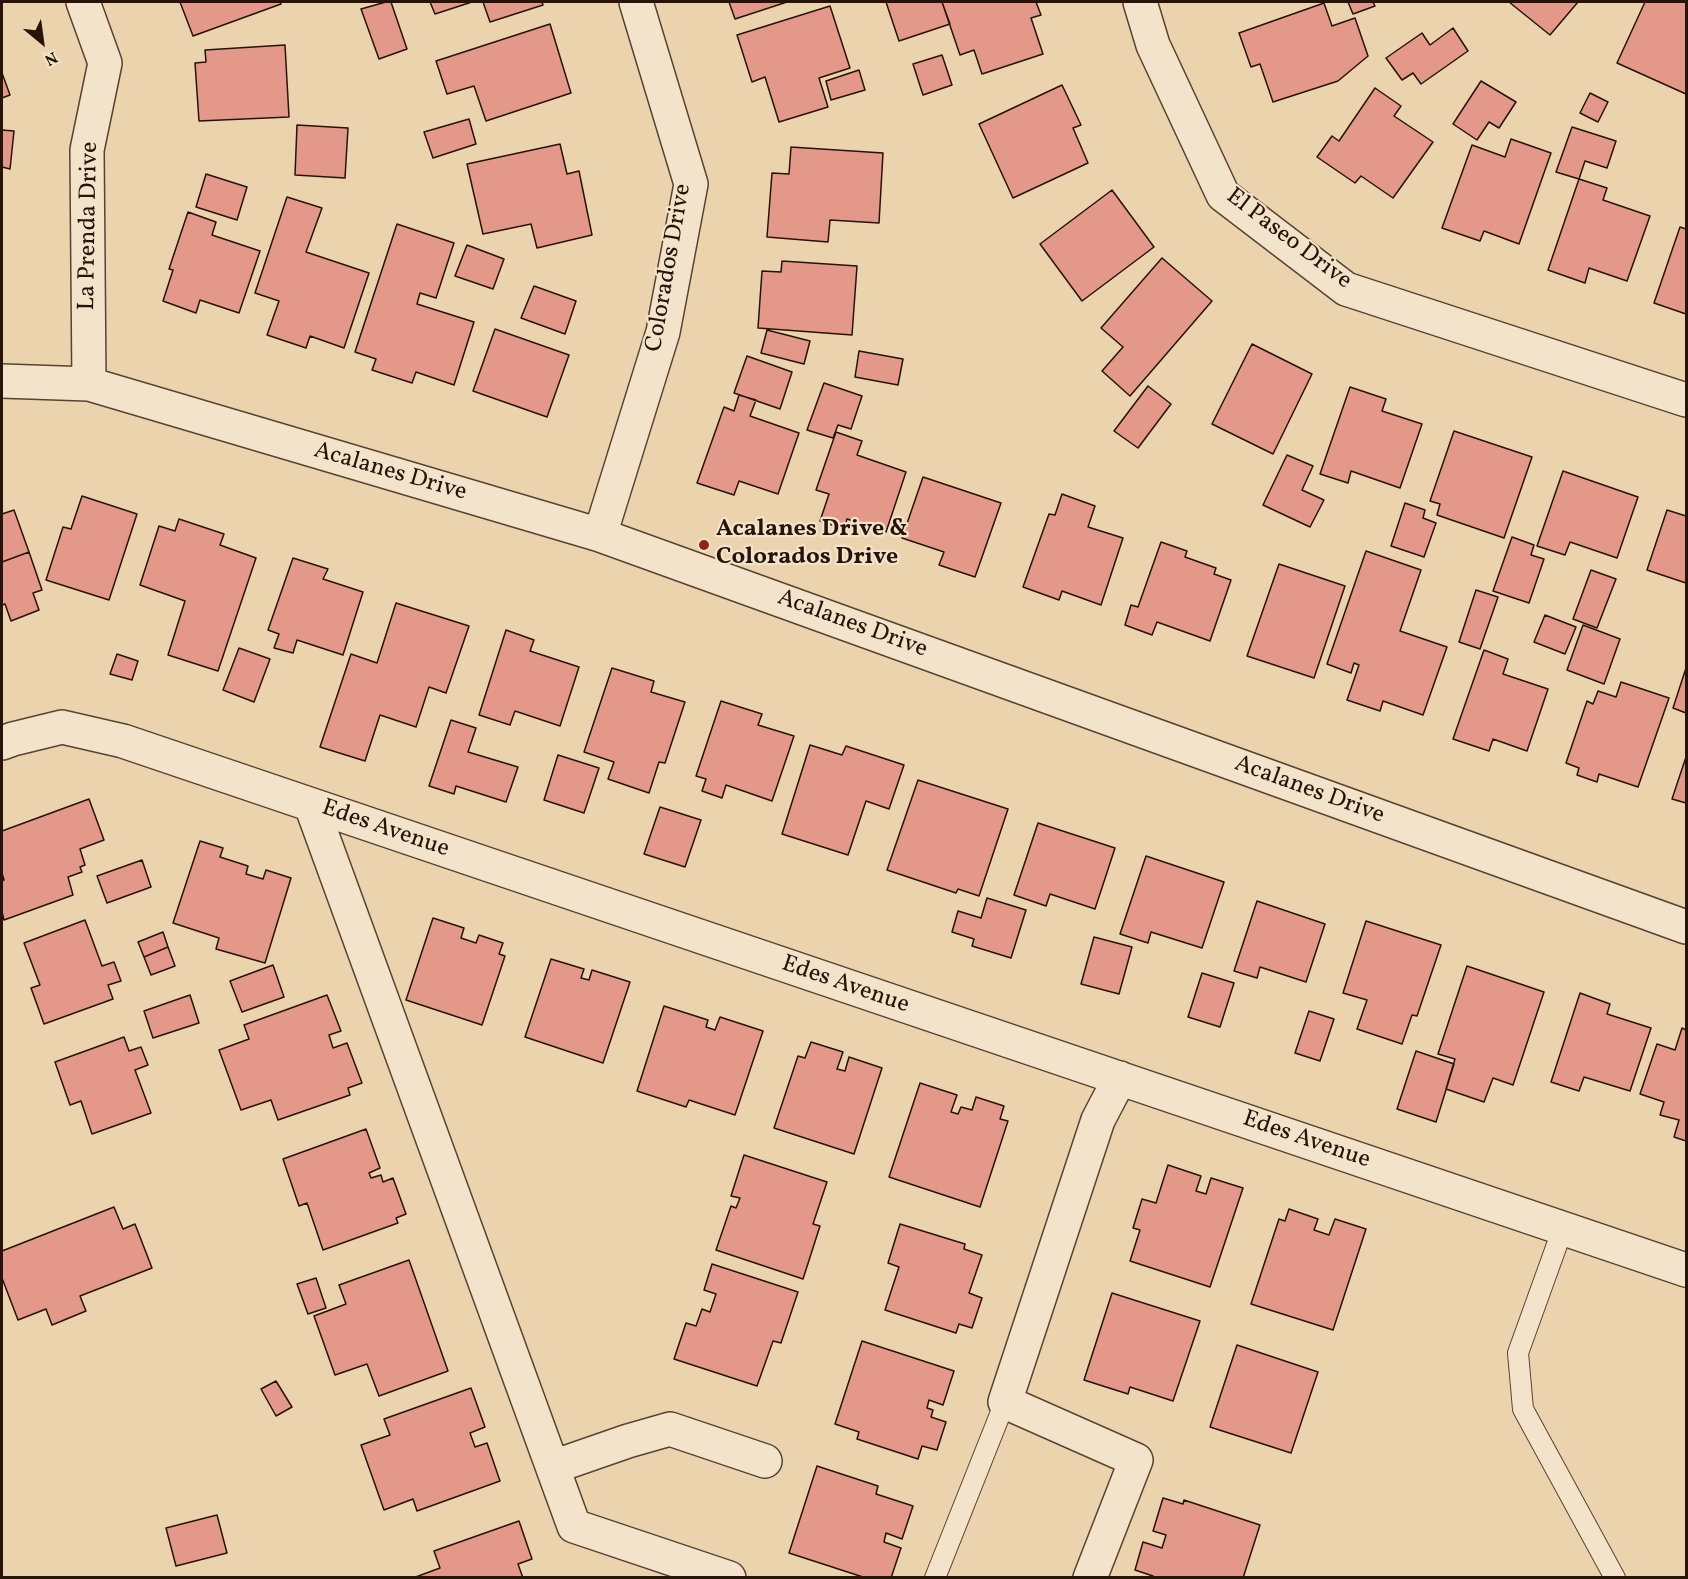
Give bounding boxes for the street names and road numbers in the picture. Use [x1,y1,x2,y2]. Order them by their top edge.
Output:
street label: La Prenda Drive [74,141,106,311]
street label: Colorados Drive [641,182,699,354]
street label: El Paseo Drive [1219,183,1357,297]
street label: Acalanes Drive [310,437,470,509]
street label: Acalanes Drive [773,585,931,665]
street label: Acalanes Drive [1230,751,1388,831]
street label: Edes Avenue [317,795,453,865]
street label: Edes Avenue [777,951,913,1021]
street label: Edes Avenue [1238,1106,1374,1176]

